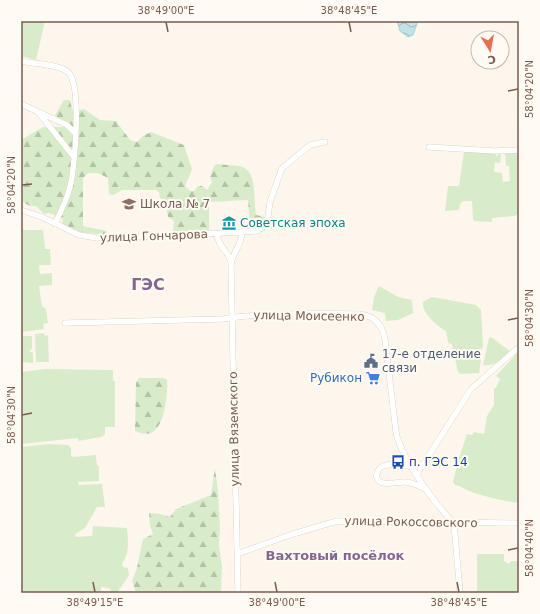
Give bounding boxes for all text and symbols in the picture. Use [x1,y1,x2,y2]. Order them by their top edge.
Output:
text: 38°49'00"E [138,5,194,16]
text: 38°48'45"E [321,5,377,16]
north arrow [470,30,510,70]
text: С [487,52,497,66]
text: 58°04'20"N [524,60,535,118]
text: 58°04'20"N [6,156,17,214]
school or university icon: Школа № 7 [121,196,137,212]
place label: Школа № 7 [140,197,210,211]
museum icon: Советская эпоха [221,215,237,231]
place label: Советская эпоха [240,216,346,230]
street label: улица Гончарова [100,227,208,245]
district label: ГЭС [131,275,165,294]
text: 58°04'30"N [524,289,535,347]
street label: улица Моисеенко [253,308,365,324]
place label: 17-е отделение связи [382,347,481,375]
public building icon: 17-е отделение связи [363,353,379,369]
supermarket icon: Рубикон [365,370,381,386]
street label: улица Вяземского [226,371,242,487]
place label: Рубикон [310,371,362,385]
text: 58°04'30"N [6,386,17,444]
bus stop icon: п. ГЭС 14 [390,454,406,470]
place label: п. ГЭС 14 [409,455,468,469]
street label: улица Рокоссовского [344,514,478,530]
text: 58°04'40"N [524,519,535,577]
district label: Вахтовый посёлок [266,548,405,563]
text: 38°49'15"E [67,597,123,608]
text: 38°49'00"E [249,597,305,608]
text: 38°48'45"E [431,597,487,608]

